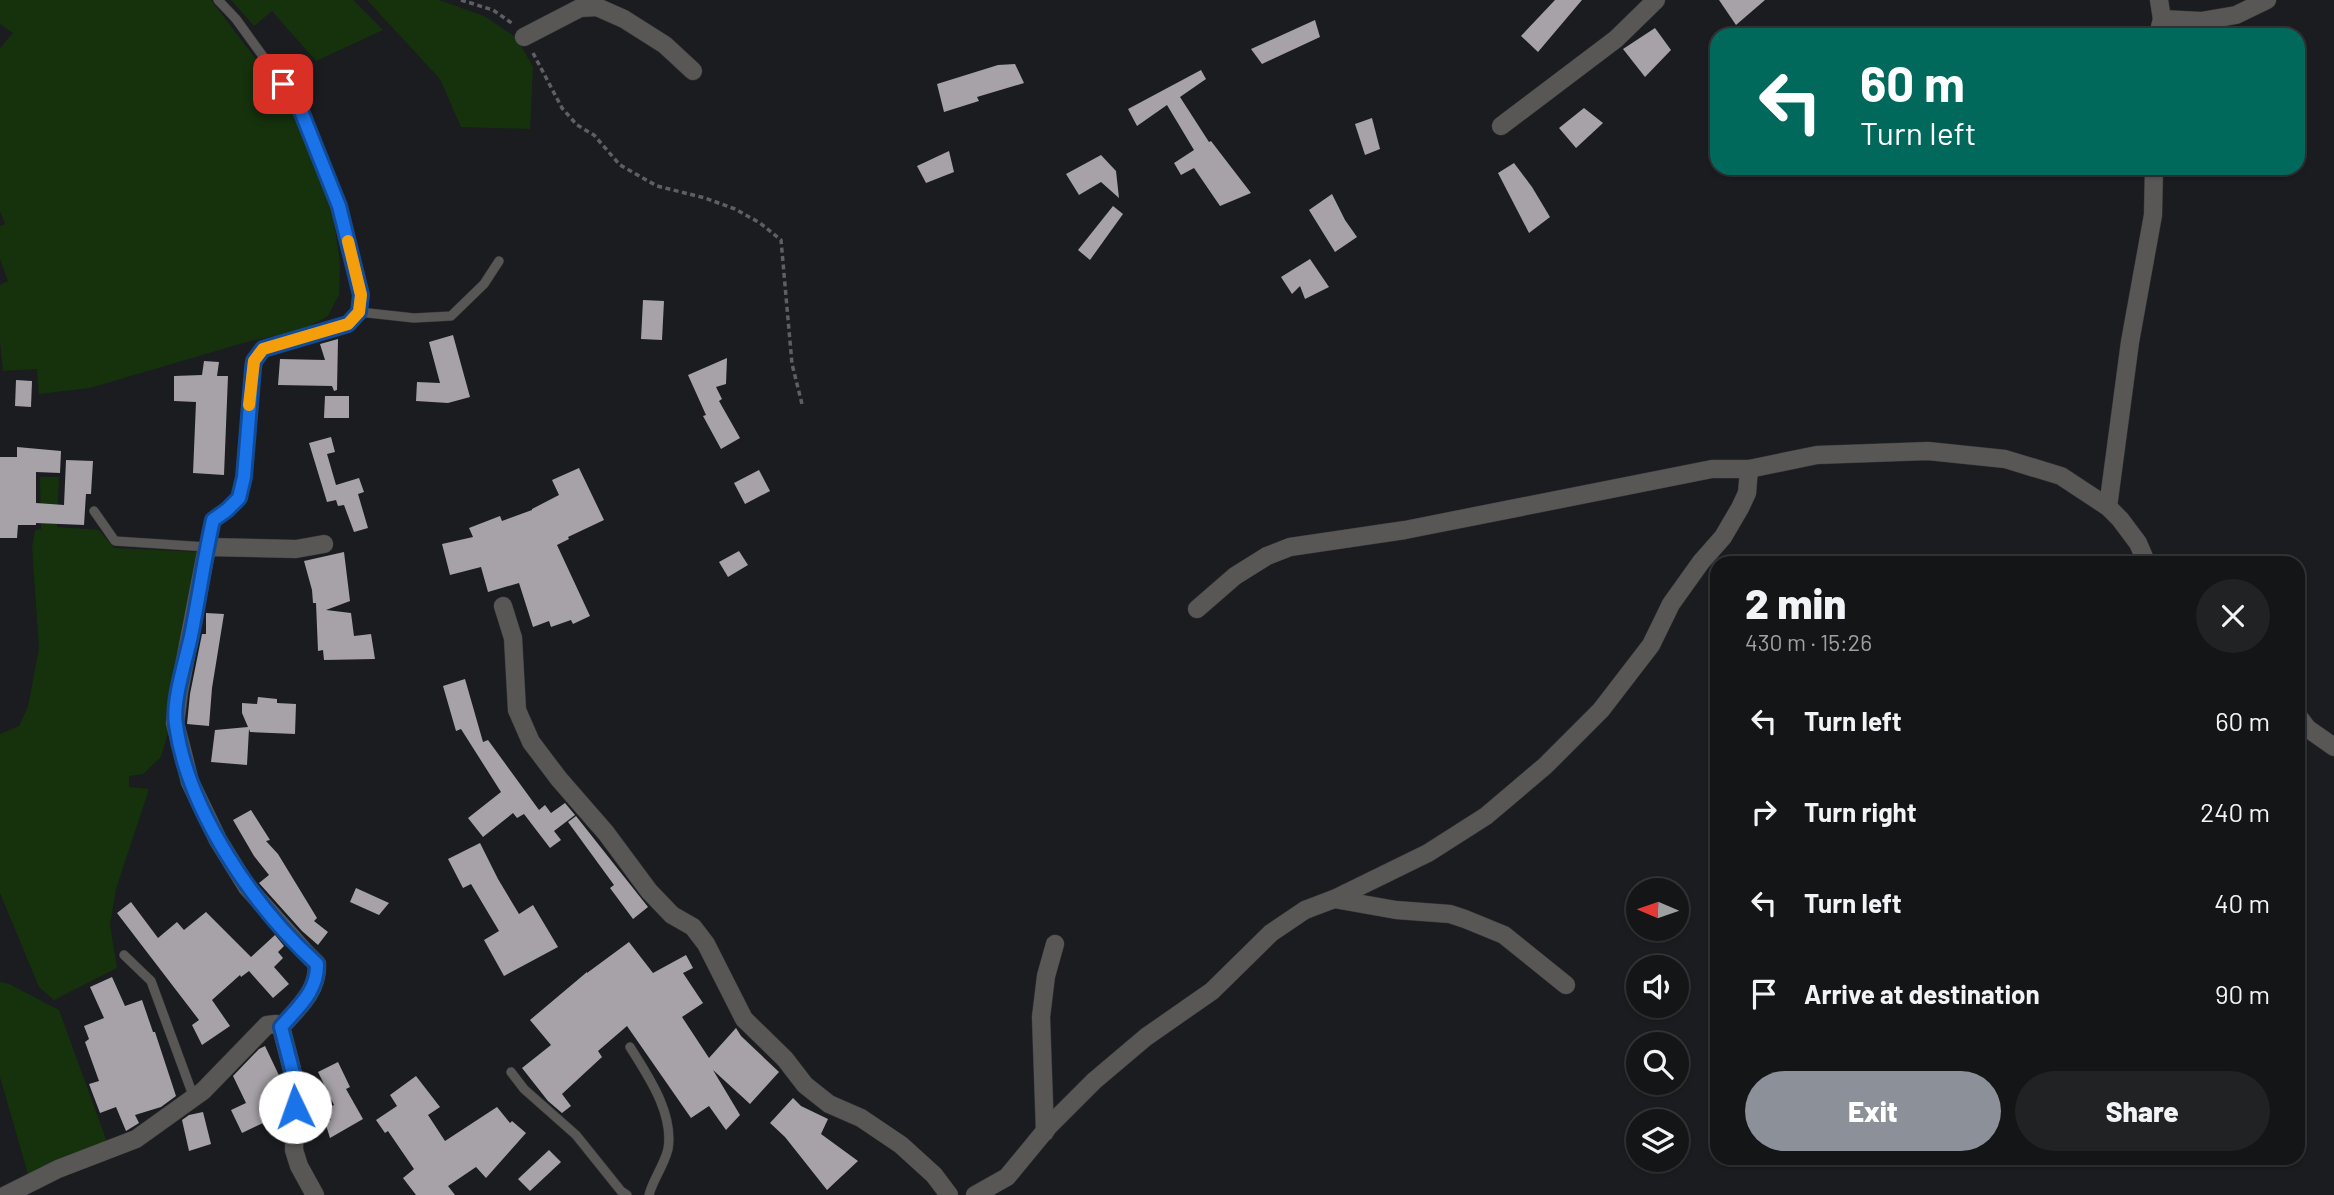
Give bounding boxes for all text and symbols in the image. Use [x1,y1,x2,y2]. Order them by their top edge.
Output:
text: 60 m [1860,53,1965,112]
pin [253,54,313,114]
icon: left [1745,56,1836,147]
icon: arrive [264,65,302,103]
text: Turn left [1860,113,1977,151]
text: 2 min [1745,577,1846,627]
button: close [2196,579,2270,653]
text: 430 m · 15:26 [1745,628,1872,656]
icon: left [1745,702,1783,740]
text: Turn left [1804,705,1902,736]
text: 60 m [2215,705,2270,736]
icon: right [1745,793,1783,831]
text: Turn right [1804,796,1917,827]
text: 240 m [2200,796,2270,827]
north arrow [1626,878,1689,942]
map controls [1626,878,1689,1172]
icon: left [1745,884,1783,922]
text: Turn left [1804,887,1902,918]
text: 40 m [2214,887,2270,918]
button: sound [1626,955,1689,1018]
icon: arrive [1745,975,1783,1013]
text: Arrive at destination [1804,978,2040,1009]
text: 90 m [2215,978,2270,1009]
button: search [1626,1032,1689,1095]
position arrow [258,1070,332,1144]
button: Exit [1745,1071,2001,1151]
button: Share [2015,1071,2270,1151]
button: layers [1626,1109,1689,1172]

